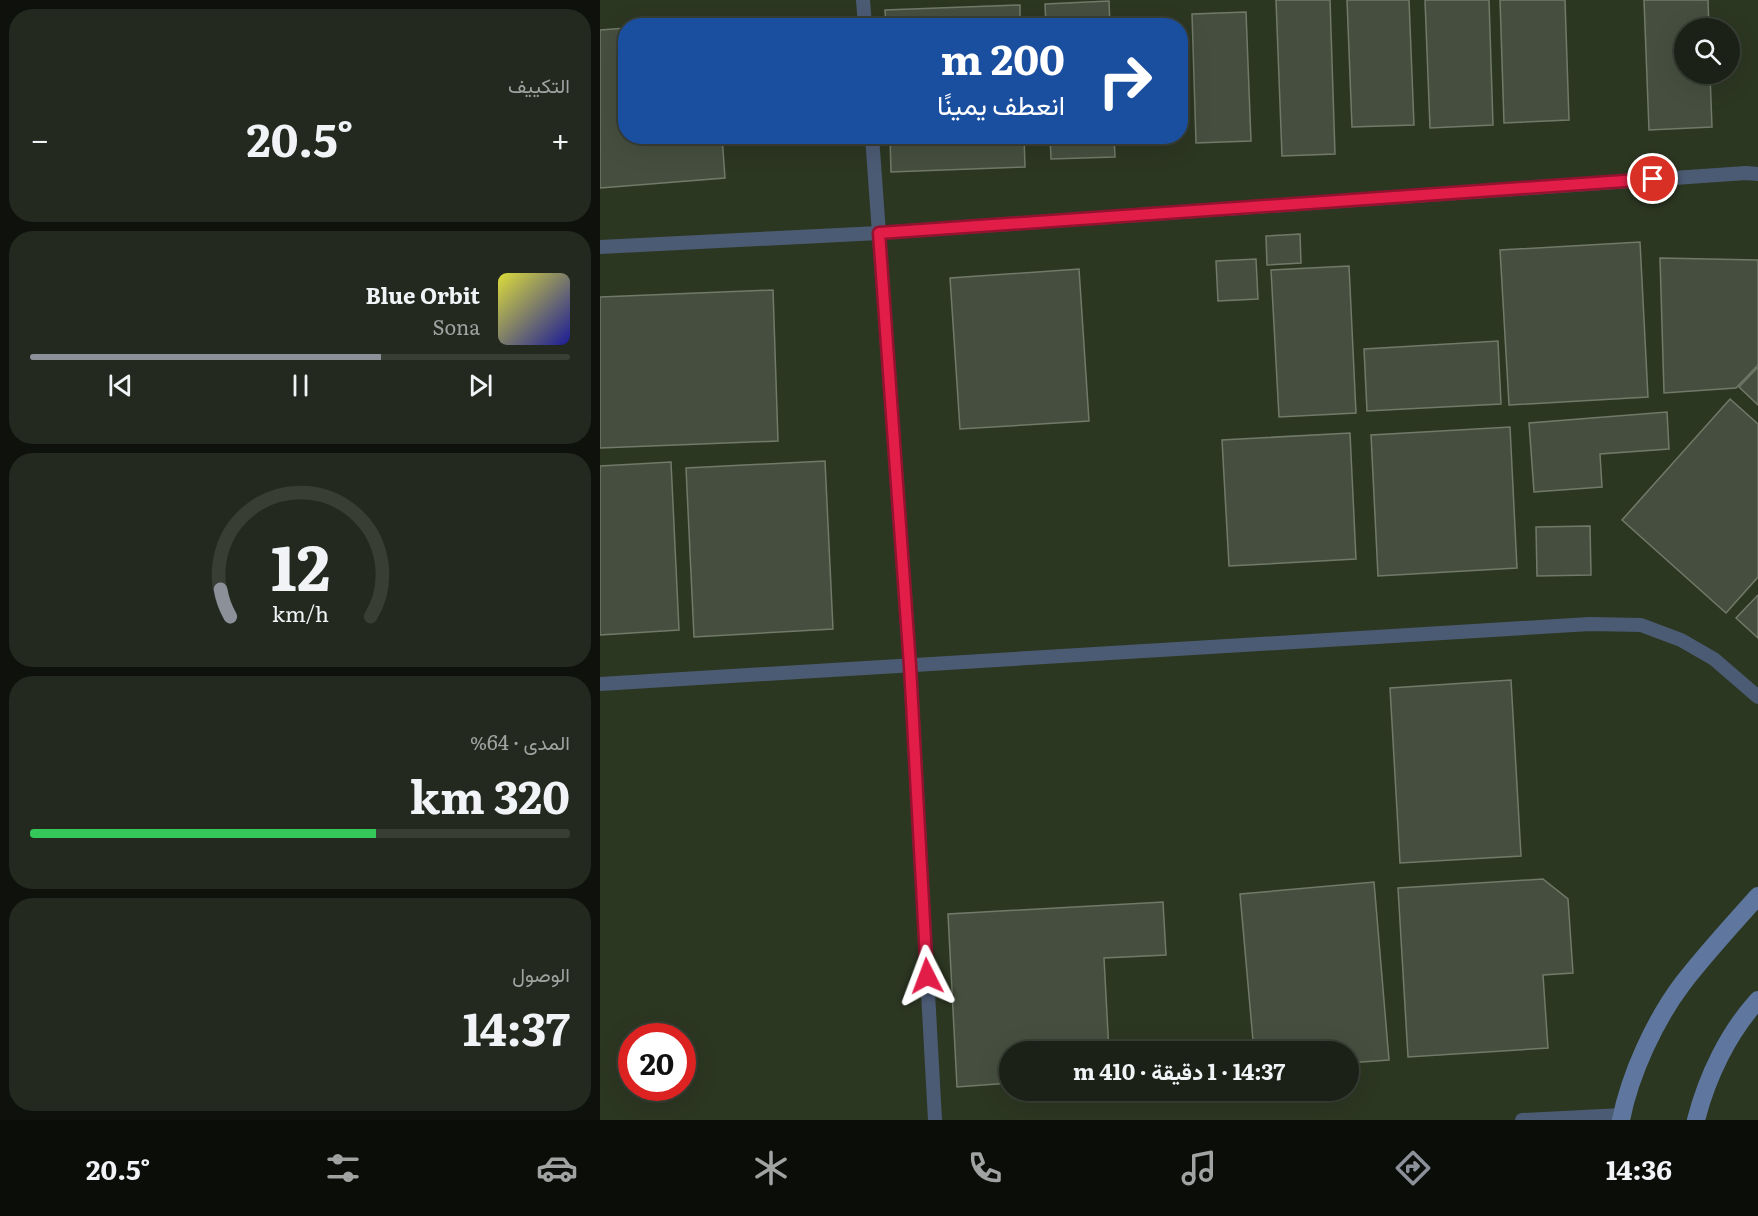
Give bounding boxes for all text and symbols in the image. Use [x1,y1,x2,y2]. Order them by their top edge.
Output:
map controls [1674,18,1740,84]
button: search [1674,18,1740,84]
text: 200 m [940,26,1065,88]
icon: right [1086,42,1164,120]
text: التكييف [508,69,570,99]
text: انعطف يمينًا [937,83,1065,123]
text: 20.5° [246,104,354,171]
text: − [30,113,49,162]
text: + [551,113,570,162]
pin [1627,153,1678,204]
icon: arrive [1636,162,1669,195]
text: Blue Orbit [365,278,480,311]
text: Sona [433,311,480,341]
icon: previous [104,369,137,402]
icon: pause [284,369,317,402]
icon: next [464,369,497,402]
text: 12 [270,518,330,610]
text: km/h [271,597,329,629]
text: المدى · 64% [470,726,570,756]
text: 320 km [410,761,570,828]
position arrow [895,944,959,1008]
text: الوصول [512,958,570,988]
text: 14:37 [463,993,570,1060]
speed limit sign: 20 [618,1023,696,1101]
text: 14:37 · 1 دقيقة · 410 m [1073,1054,1285,1087]
icon: filters [322,1147,364,1189]
icon: car [536,1147,578,1189]
icon: climate [750,1147,792,1189]
icon: phone [964,1147,1006,1189]
icon: music [1178,1147,1220,1189]
icon: directions [1392,1147,1434,1189]
text: 20.5° [86,1148,150,1188]
text: 14:36 [1606,1148,1672,1188]

